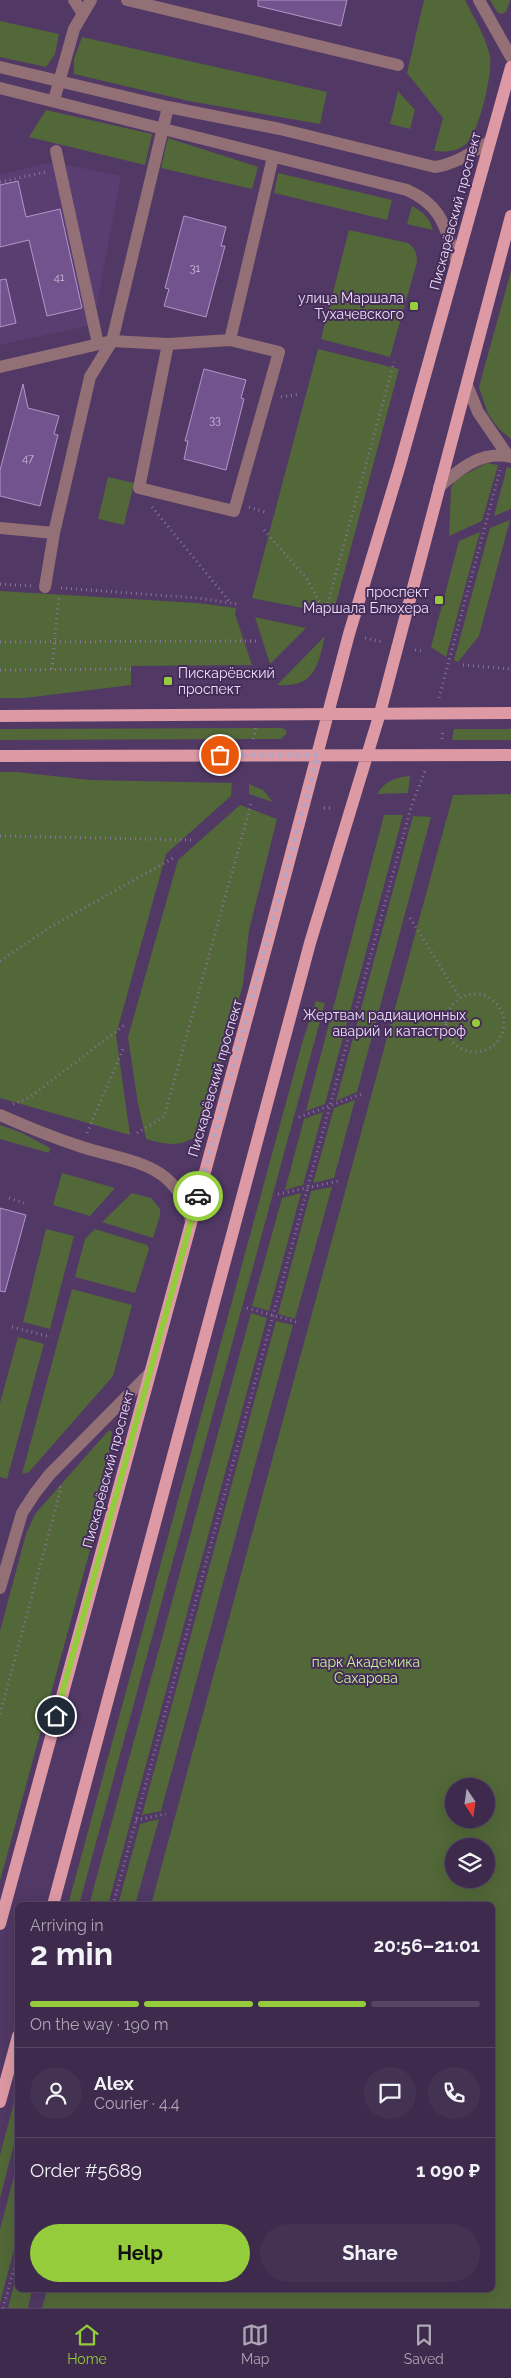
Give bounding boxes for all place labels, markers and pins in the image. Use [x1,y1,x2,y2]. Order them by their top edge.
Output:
place label: улица Маршала Тухачевского [298,290,404,322]
marker: улица Маршала Тухачевского [408,300,420,312]
place label: проспект Маршала Блюхера [303,584,429,616]
marker: проспект Маршала Блюхера [433,594,445,606]
place label: Пискарёвский проспект [178,665,275,697]
marker: Пискарёвский проспект [162,675,174,687]
pin [199,734,241,776]
place label: Жертвам радиационных аварий и катастроф [303,1007,466,1039]
marker: Жертвам радиационных аварий и катастроф [470,1017,482,1029]
pin [35,1695,77,1737]

